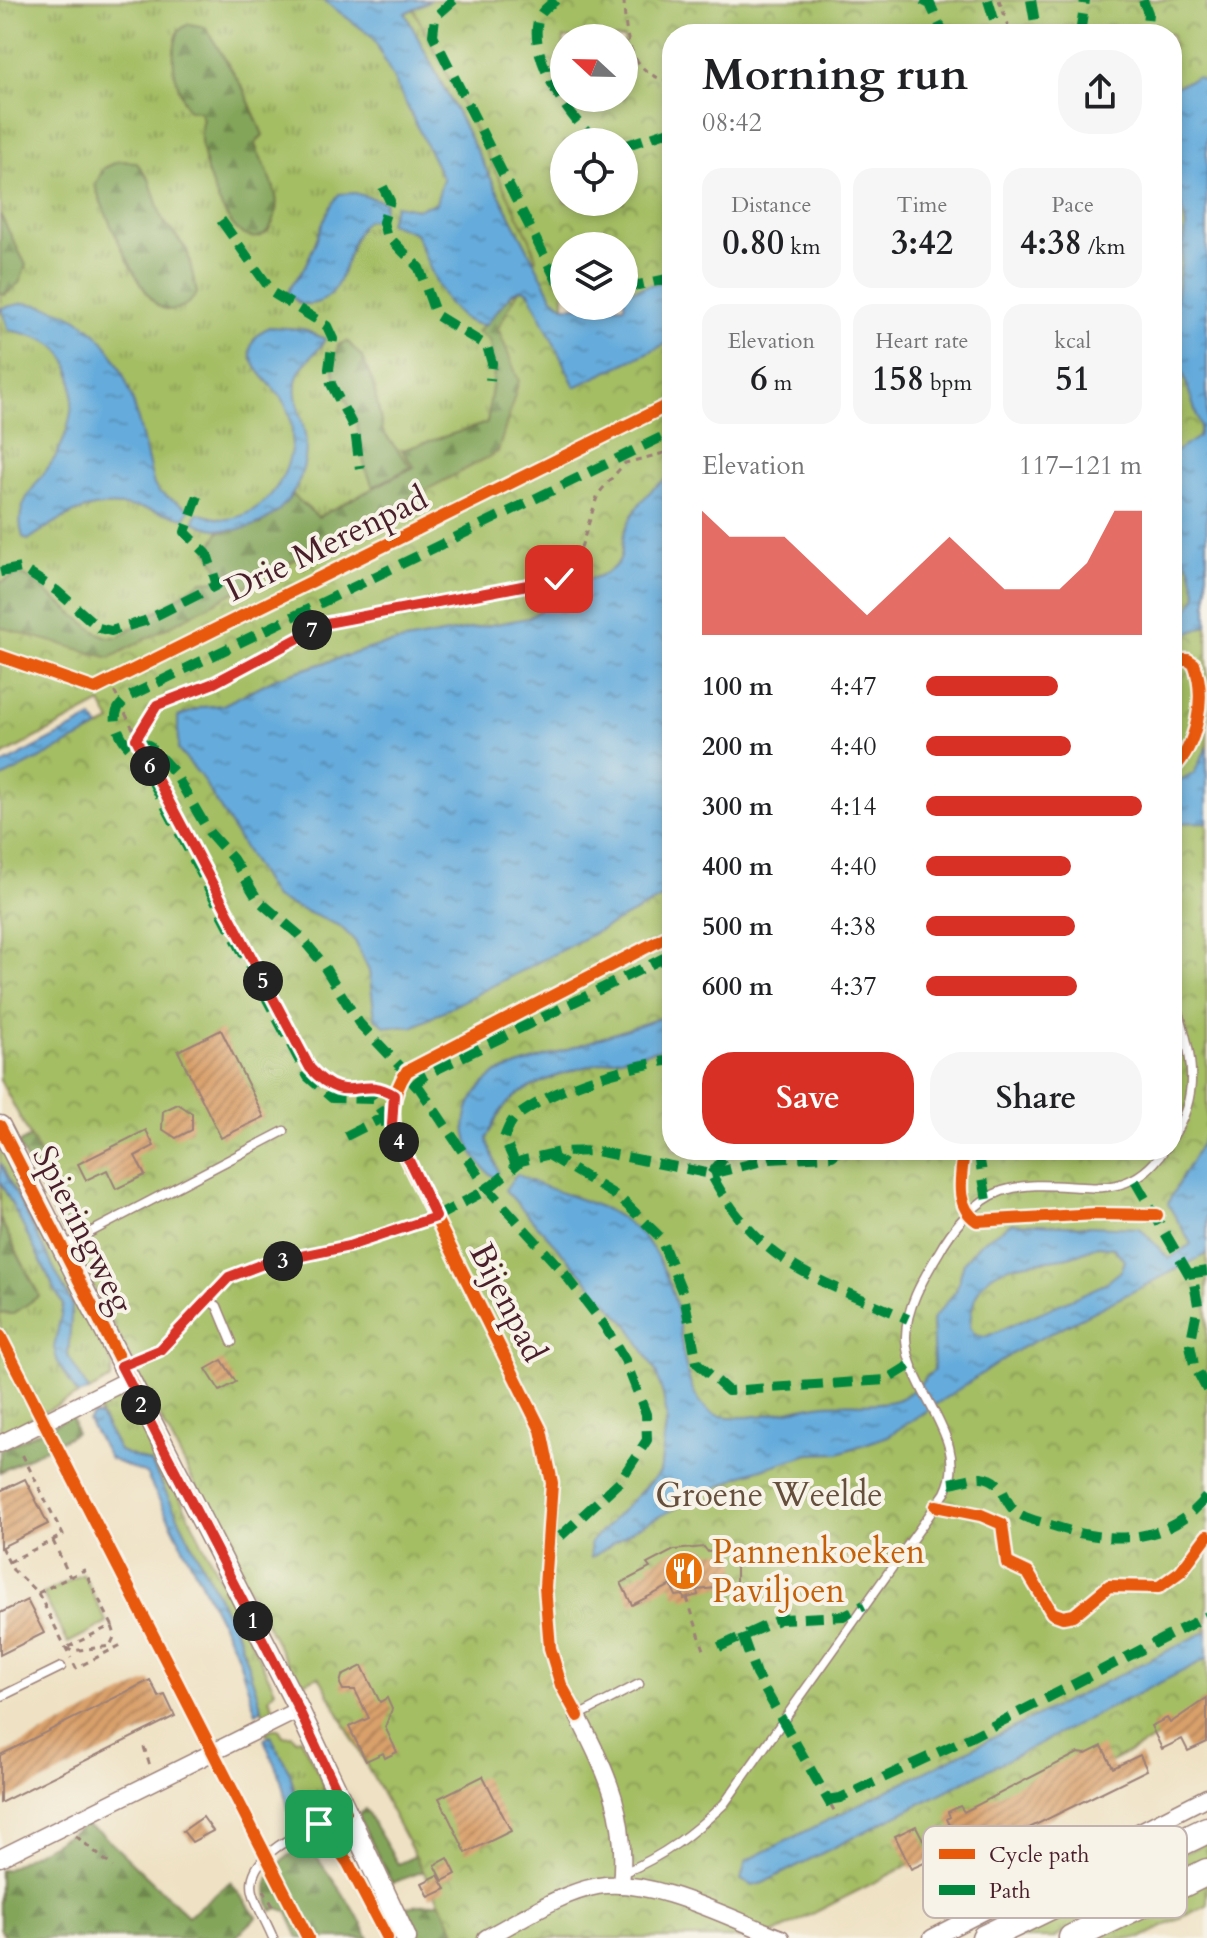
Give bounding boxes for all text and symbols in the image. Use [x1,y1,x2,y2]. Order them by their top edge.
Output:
north arrow [550,24,638,112]
map controls [550,24,638,320]
text: Morning run [702,45,968,105]
button: share [1058,50,1142,134]
text: 08:42 [702,105,762,140]
button: locate [550,128,638,216]
text: Distance [731,190,812,220]
text: Time [897,190,947,220]
text: Pace [1051,190,1094,220]
text: 0.80 [722,220,784,266]
text: 3:42 [891,220,953,266]
text: 4:38 [1020,220,1082,266]
button: layers [550,232,638,320]
text: km [784,232,821,262]
text: /km [1082,232,1125,262]
text: Elevation [728,326,815,356]
text: Heart rate [875,326,969,356]
text: kcal [1054,326,1091,356]
text: 6 [750,356,768,402]
text: 158 [872,356,924,402]
text: 51 [1055,356,1090,402]
text: m [768,368,792,398]
text: bpm [924,368,972,398]
text: Elevation [702,448,805,483]
text: 117–121 m [1019,448,1142,483]
street label: Drie Merenpad [218,475,435,613]
pin [525,545,593,613]
icon: check [537,557,581,601]
pin: 7 [292,610,332,650]
text: 7 [306,615,318,645]
text: 100 m [702,669,773,704]
text: 4:47 [830,669,877,704]
text: 200 m [702,729,773,764]
text: 4:40 [830,729,877,764]
pin: 6 [130,746,170,786]
text: 6 [144,751,156,781]
text: 300 m [702,789,773,824]
text: 4:14 [830,789,877,824]
text: 400 m [702,849,773,884]
text: 4:40 [830,849,877,884]
text: 500 m [702,909,773,944]
text: 4:38 [830,909,877,944]
pin: 5 [243,961,283,1001]
text: 5 [257,966,269,996]
text: 600 m [702,969,773,1004]
text: 4:37 [830,969,877,1004]
button: Save [702,1052,914,1144]
button: Share [930,1052,1142,1144]
pin: 4 [379,1122,419,1162]
text: 4 [393,1127,405,1157]
street label: Spieringweg [21,1138,145,1321]
street label: Bijenpad [459,1235,558,1370]
pin: 3 [263,1241,303,1281]
text: 3 [277,1246,289,1276]
pin: 2 [121,1385,161,1425]
text: 2 [135,1390,147,1420]
park label: Groene Weelde [655,1472,883,1518]
place label: Pannenkoeken Paviljoen [712,1529,925,1614]
restaurant icon: Pannenkoeken Paviljoen [663,1550,705,1592]
pin: 1 [233,1601,273,1641]
text: 1 [247,1606,259,1636]
pin [285,1790,353,1858]
icon: arrive [297,1802,341,1846]
legend [923,1826,1187,1918]
text: Cycle path [989,1840,1089,1870]
text: Path [989,1876,1031,1906]

